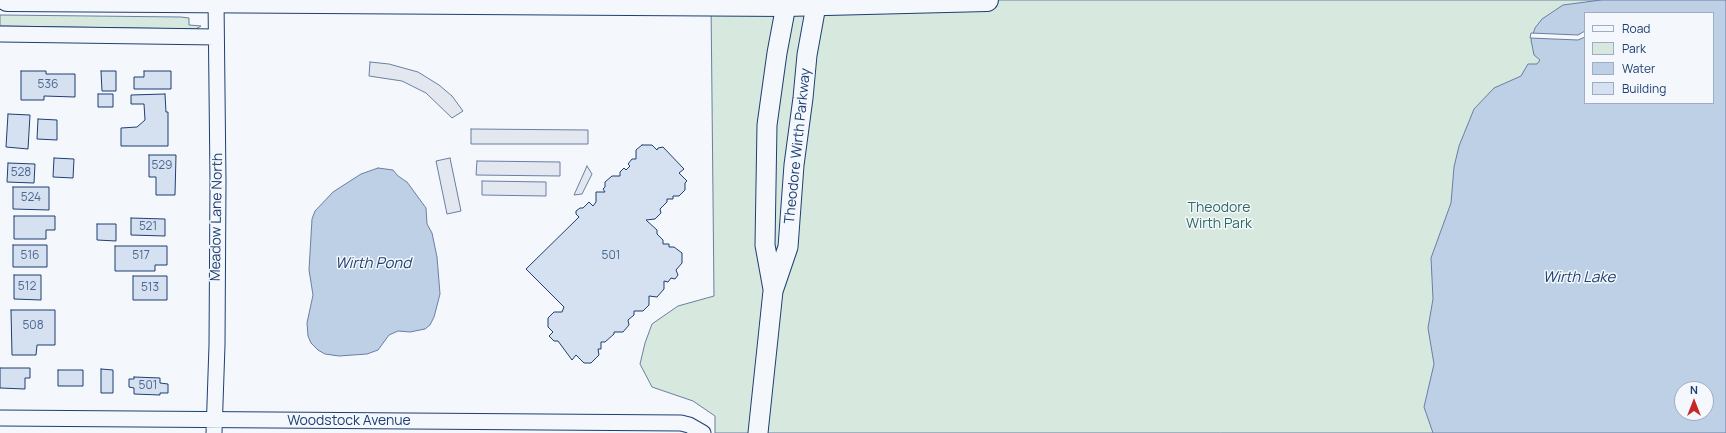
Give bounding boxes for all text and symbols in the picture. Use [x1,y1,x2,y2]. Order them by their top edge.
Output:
legend [1584,12,1714,104]
text: Road [1622,20,1650,37]
text: Park [1622,40,1646,57]
text: Water [1622,60,1655,77]
street label: Theodore Wirth Parkway [781,67,815,225]
house number: 536 [37,78,59,92]
text: Building [1622,80,1666,97]
street label: Meadow Lane North [207,153,227,281]
house number: 529 [152,159,172,173]
house number: 528 [11,166,31,180]
house number: 524 [21,191,41,205]
park label: Theodore Wirth Park [1186,200,1252,232]
house number: 521 [139,220,157,234]
house number: 516 [20,249,40,263]
house number: 517 [132,249,150,263]
house number: 501 [602,249,620,263]
water label: Wirth Pond [335,255,411,273]
water label: Wirth Lake [1543,269,1615,287]
house number: 512 [18,280,36,294]
house number: 513 [141,281,159,295]
house number: 508 [22,319,44,333]
house number: 501 [139,379,157,393]
north arrow [1674,381,1714,421]
text: N [1690,382,1698,397]
street label: Woodstock Avenue [287,413,411,429]

